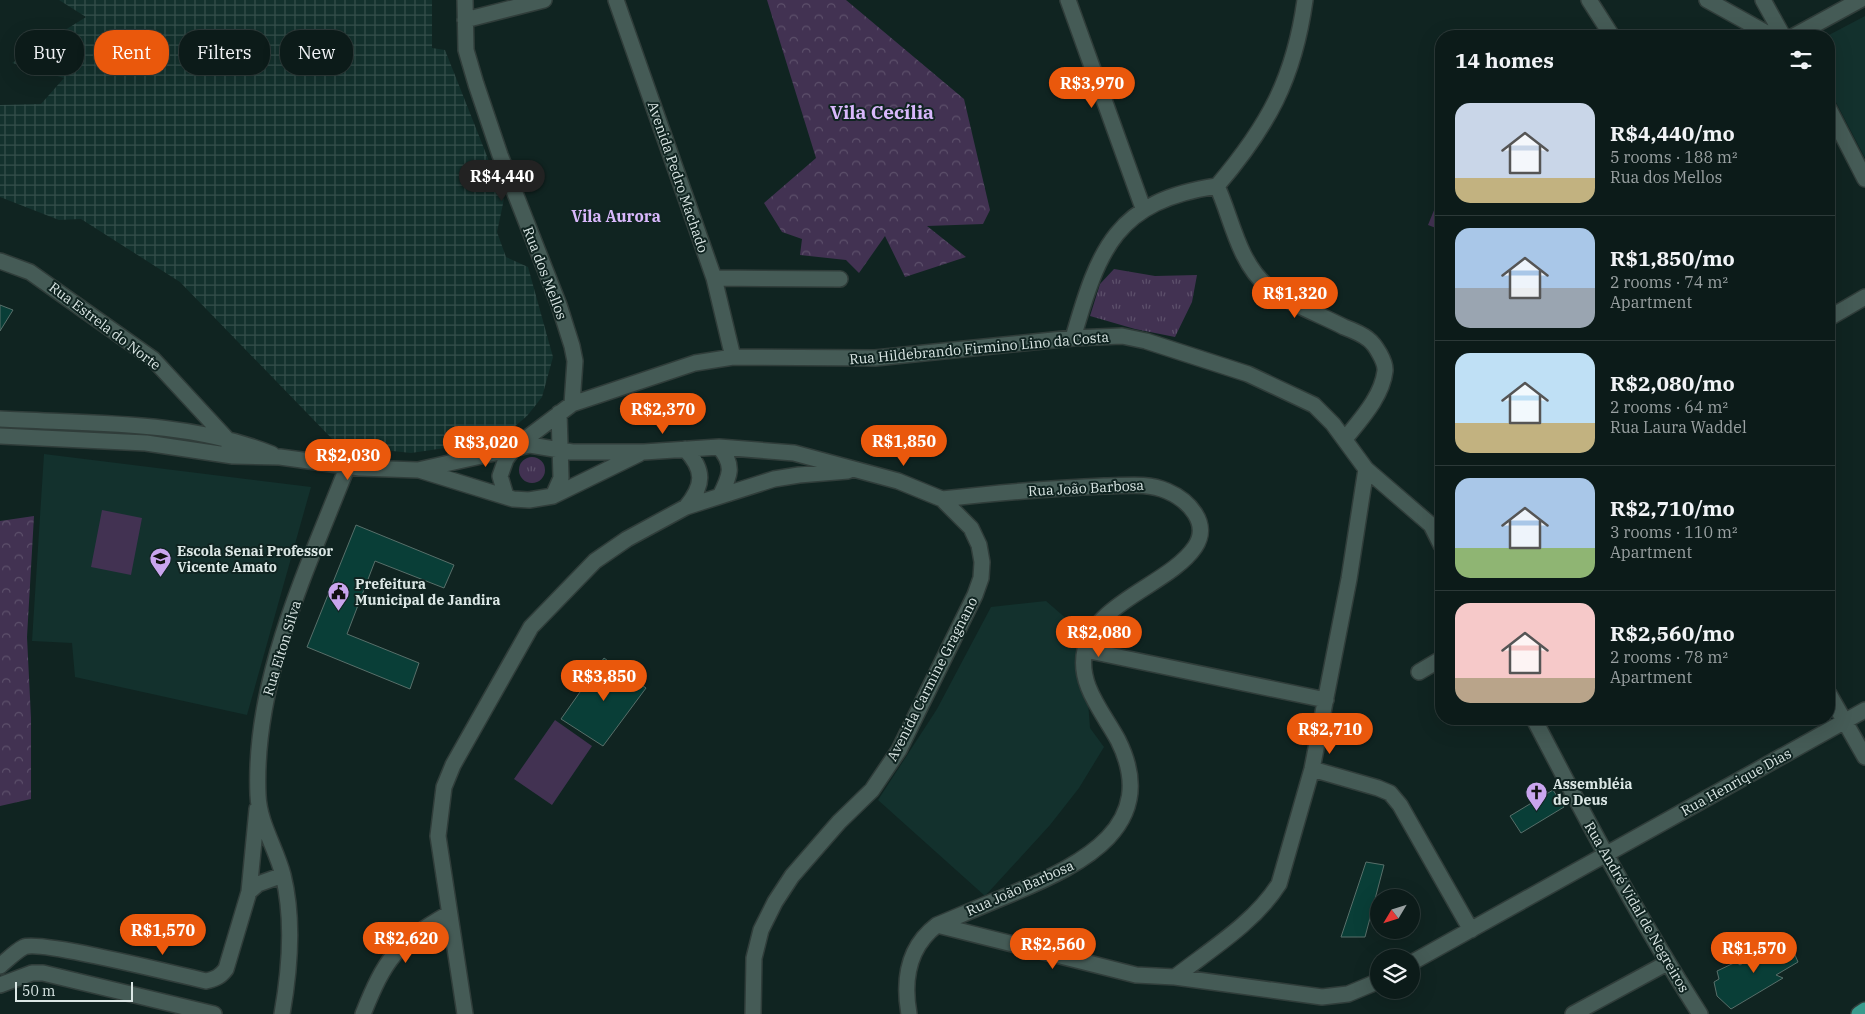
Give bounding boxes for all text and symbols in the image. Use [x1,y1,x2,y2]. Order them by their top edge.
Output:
chip: Buy [15,30,84,75]
chip: Rent [94,30,169,75]
chip: Filters [179,30,270,75]
chip: New [280,30,353,75]
text: 14 homes [1455,46,1554,74]
icon: filters [1787,46,1815,74]
pin: R$3,970 [1046,66,1138,109]
text: R$3,970 [1060,73,1124,93]
street label: Avenida Pedro Machado [644,99,712,255]
district label: Vila Cecília [830,100,934,124]
text: R$4,440/mo [1610,119,1735,147]
icon: home [1495,123,1555,183]
text: 5 rooms · 188 m² [1610,147,1738,167]
pin: R$4,440 [456,160,548,202]
text: R$4,440 [470,166,534,186]
text: Rua dos Mellos [1610,167,1722,187]
district label: Vila Aurora [571,206,661,226]
street label: Rua dos Mellos [519,224,571,322]
text: R$1,850/mo [1610,244,1735,272]
icon: home [1495,248,1555,308]
text: 2 rooms · 74 m² [1610,272,1728,292]
pin: R$1,320 [1249,276,1341,319]
street label: Rua Estrela do Norte [45,278,165,374]
text: R$1,320 [1263,283,1327,303]
text: Apartment [1610,292,1692,312]
street label: Rua Hildebrando Firmino Lino da Costa [848,328,1110,368]
text: R$2,080/mo [1610,369,1735,397]
icon: home [1495,373,1555,433]
pin: R$2,370 [617,392,709,435]
text: 2 rooms · 64 m² [1610,397,1728,417]
text: R$2,370 [631,399,695,419]
text: Rua Laura Waddel [1610,417,1747,437]
pin: R$1,850 [858,424,950,467]
pin: R$3,020 [440,426,532,468]
text: R$1,850 [872,431,936,451]
text: R$3,020 [454,432,518,452]
pin: R$2,030 [302,438,394,481]
text: R$2,030 [316,445,380,465]
street label: Rua João Barbosa [1028,476,1145,500]
text: R$2,710/mo [1610,494,1735,522]
icon: home [1495,498,1555,558]
text: 3 rooms · 110 m² [1610,522,1738,542]
place label: Escola Senai Professor Vicente Amato [177,542,333,576]
text: Apartment [1610,542,1692,562]
school or university icon: Escola Senai Professor Vicente Amato [149,547,173,578]
place label: Prefeitura Municipal de Jandira [355,575,500,609]
public building icon: Prefeitura Municipal de Jandira [327,580,351,611]
street label: Avenida Carmine Gragnano [883,594,981,764]
street label: Rua Elton Silva [259,598,305,698]
pin: R$2,080 [1053,616,1145,658]
text: R$2,560/mo [1610,619,1735,647]
text: R$2,080 [1067,622,1131,642]
icon: home [1495,623,1555,683]
text: 2 rooms · 78 m² [1610,647,1728,667]
pin: R$3,850 [558,660,650,702]
text: R$3,850 [572,666,636,686]
text: Apartment [1610,667,1692,687]
pin: R$2,710 [1284,712,1376,755]
text: R$2,710 [1298,719,1362,739]
street label: Rua Henrique Dias [1678,744,1795,820]
place label: Assembléia de Deus [1553,775,1632,809]
church icon: Assembléia de Deus [1525,780,1549,811]
street label: Rua André Vidal de Negreiros [1581,818,1693,996]
street label: Rua João Barbosa [963,856,1077,920]
north arrow [1370,889,1420,939]
map controls [1370,889,1420,999]
pin: R$1,570 [117,914,209,956]
text: R$1,570 [131,920,195,940]
pin: R$2,620 [360,922,452,964]
text: R$2,620 [374,928,438,948]
pin: R$2,560 [1007,928,1099,970]
pin: R$1,570 [1708,932,1800,974]
text: R$2,560 [1021,934,1085,954]
text: R$1,570 [1722,938,1786,958]
button: layers [1370,949,1420,999]
scale bar [15,979,132,1002]
text: 50 m [22,982,55,1000]

